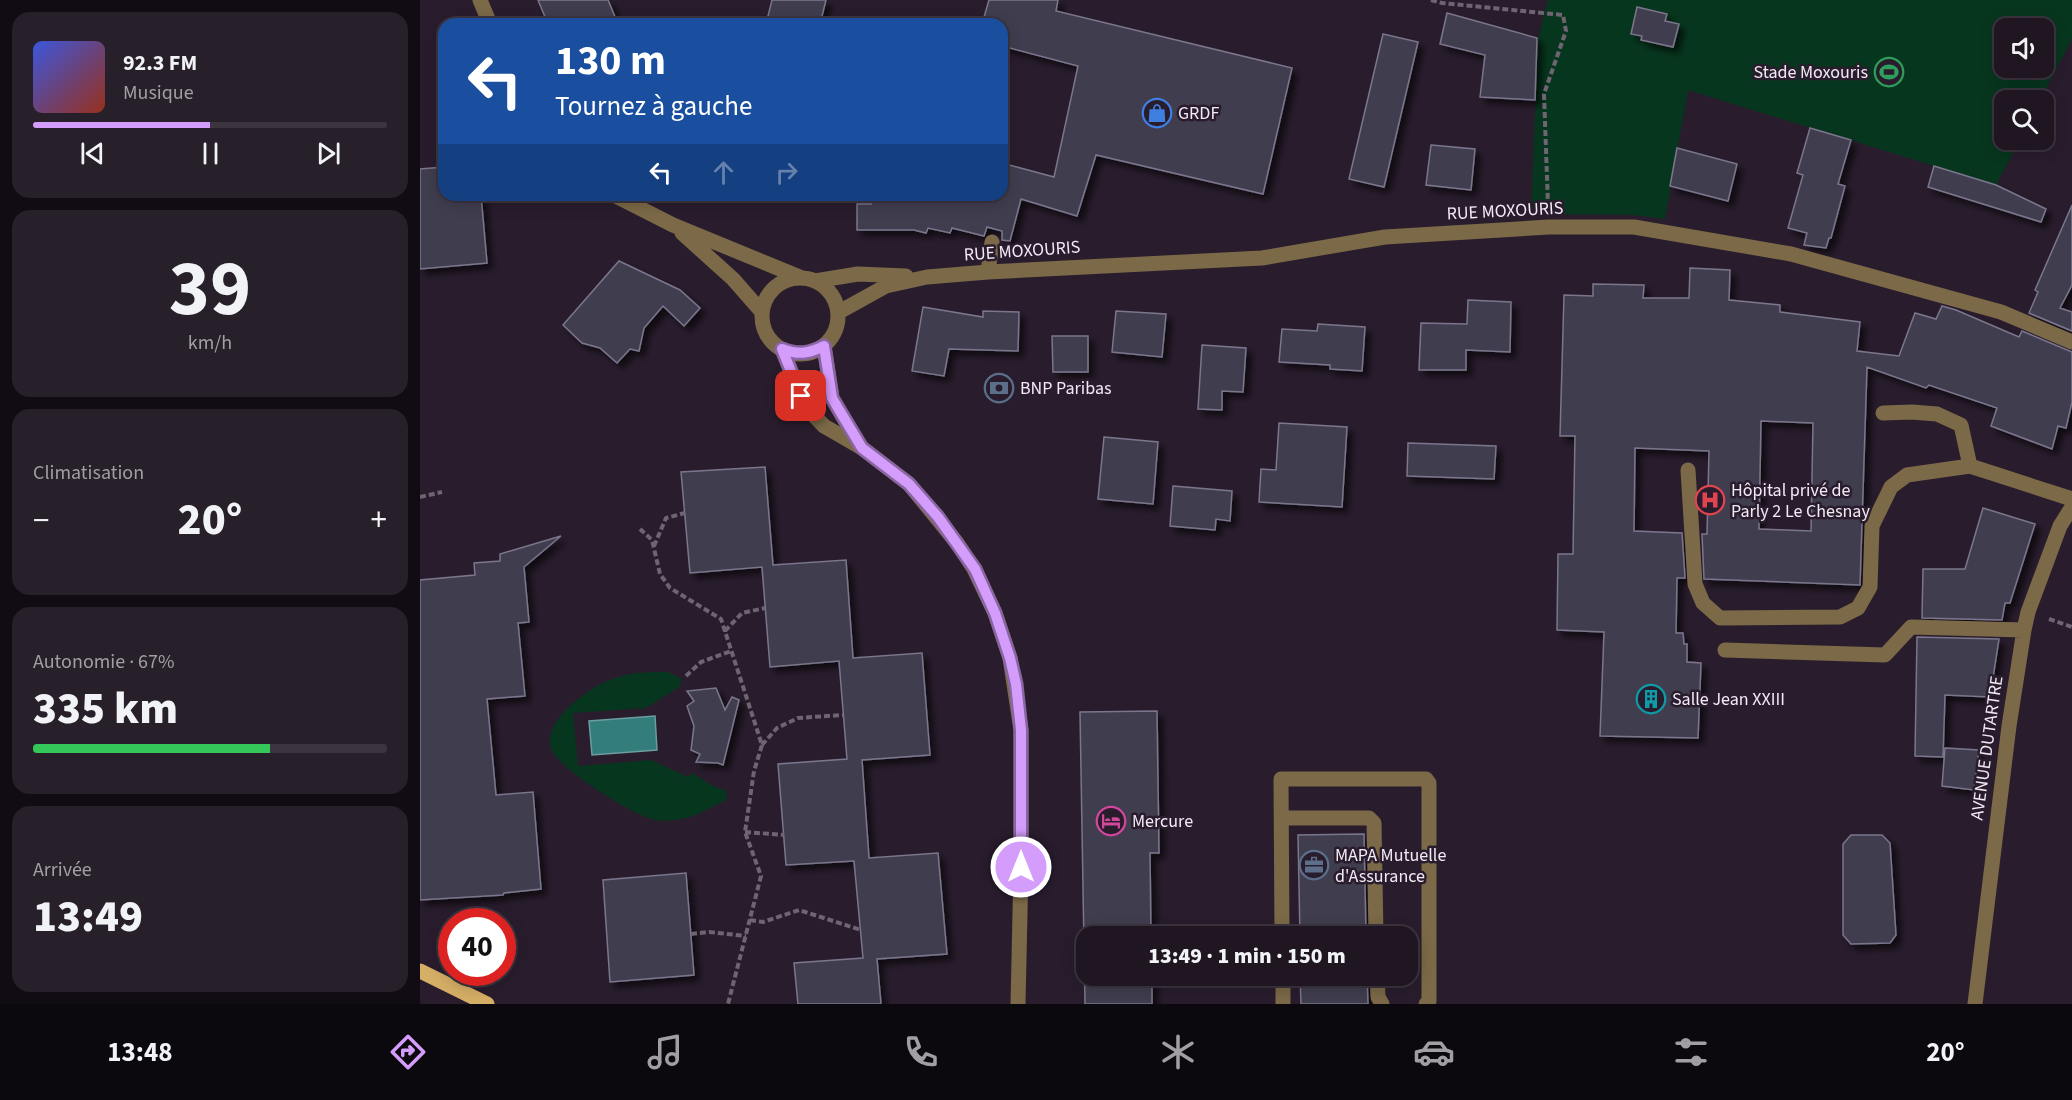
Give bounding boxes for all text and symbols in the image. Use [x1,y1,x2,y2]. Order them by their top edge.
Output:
map controls [1994,18,2054,150]
button: sound [1994,18,2054,78]
text: 130 m [555,31,666,91]
icon: left [456,42,534,120]
text: 92.3 FM [123,47,197,79]
sports icon: Stade Moxouris [1873,56,1905,88]
place label: Stade Moxouris [1754,60,1868,85]
text: Musique [123,79,194,107]
text: Tournez à gauche [555,87,752,126]
button: search [1994,90,2054,150]
shop icon: GRDF [1141,97,1173,129]
place label: GRDF [1178,101,1219,126]
icon: previous [76,137,109,170]
icon: pause [194,137,227,170]
icon: next [312,137,345,170]
icon: left [644,156,677,189]
icon: ahead [707,156,740,189]
icon: right [770,156,803,189]
street label: RUE MOXOURIS [1446,195,1564,227]
text: 39 [169,234,251,345]
street label: RUE MOXOURIS [963,234,1081,268]
text: km/h [188,329,232,357]
pin [775,370,826,421]
bank icon: BNP Paribas [983,372,1015,404]
place label: BNP Paribas [1020,376,1112,401]
icon: arrive [784,379,817,412]
text: Climatisation [33,459,144,487]
place label: Hôpital privé de Parly 2 Le Chesnay [1731,478,1870,524]
hospital icon: Hôpital privé de Parly 2 Le Chesnay [1694,484,1726,516]
text: 20° [178,488,242,552]
text: − [33,497,49,544]
text: + [371,497,387,544]
text: Autonomie · 67% [33,648,174,676]
street label: AVENUE DUTARTRE [1965,674,2009,822]
text: 335 km [33,677,178,741]
building icon: Salle Jean XXIII [1635,683,1667,715]
place label: Salle Jean XXIII [1672,687,1785,712]
hotel icon: Mercure [1095,805,1127,837]
place label: Mercure [1132,809,1193,834]
position arrow [989,835,1053,899]
place label: MAPA Mutuelle d'Assurance [1335,843,1446,889]
office icon: MAPA Mutuelle d'Assurance [1298,849,1330,881]
text: Arrivée [33,856,92,884]
text: 13:49 [33,885,143,949]
speed limit sign: 40 [438,908,516,986]
text: 13:49 · 1 min · 150 m [1148,940,1346,972]
icon: directions [387,1031,429,1073]
icon: music [644,1031,686,1073]
icon: phone [900,1031,942,1073]
icon: climate [1157,1031,1199,1073]
icon: car [1413,1031,1455,1073]
icon: filters [1670,1031,1712,1073]
text: 13:48 [107,1033,172,1072]
text: 20° [1926,1033,1965,1072]

